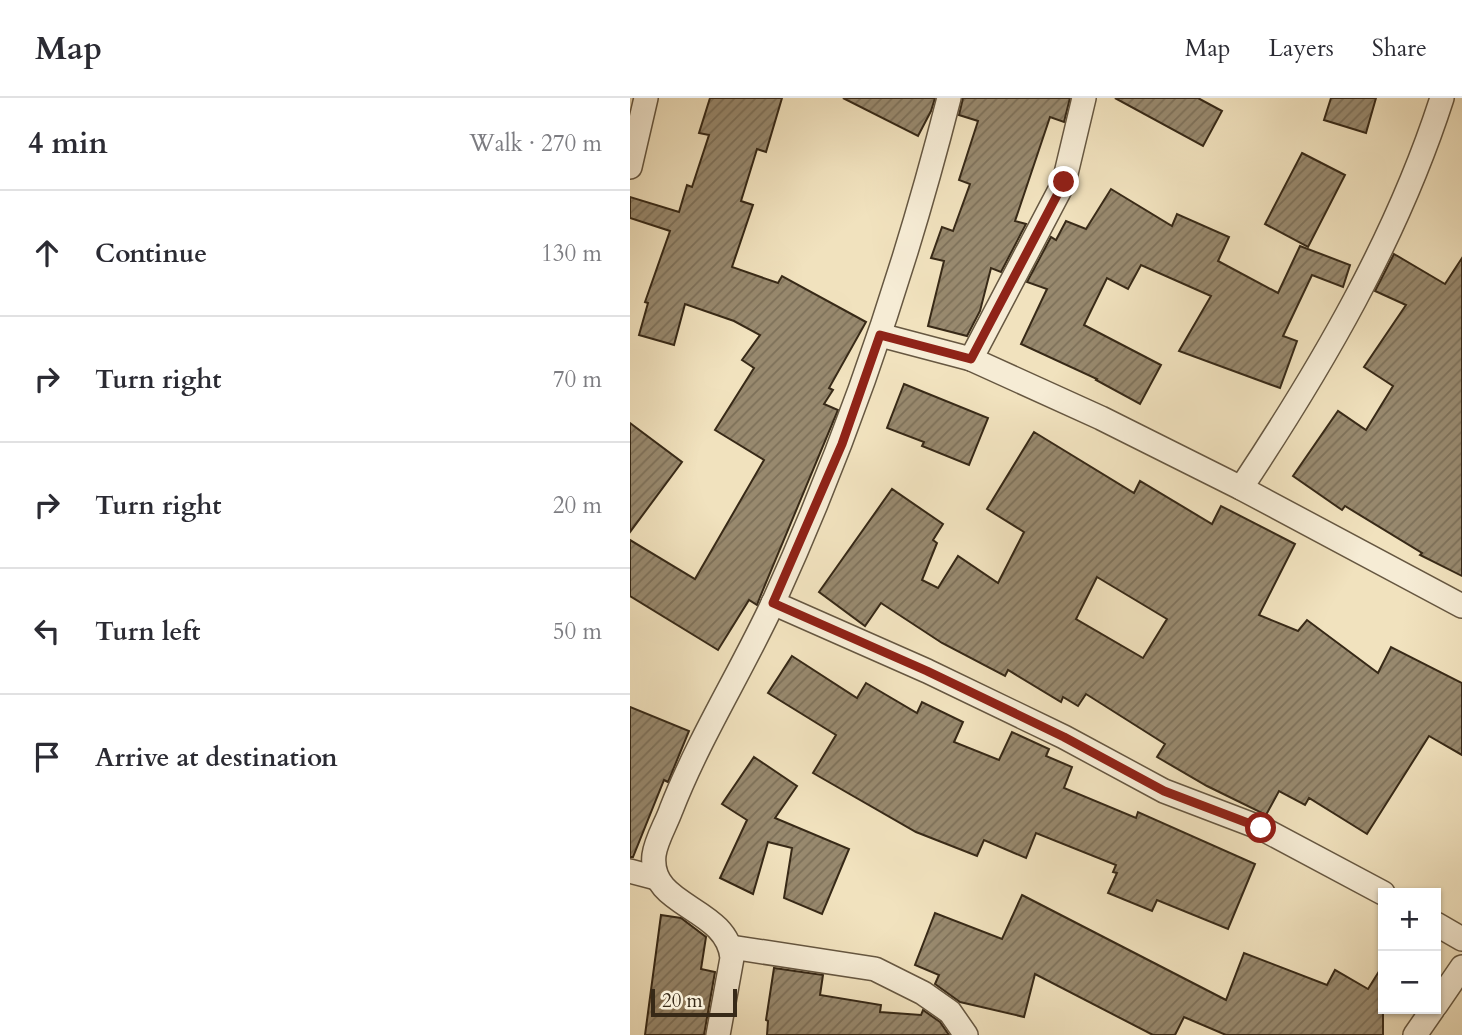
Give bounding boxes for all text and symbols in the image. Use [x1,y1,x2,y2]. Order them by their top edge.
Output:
text: Map [35,26,102,71]
text: Map [1185,32,1231,65]
text: Layers [1269,32,1334,65]
text: Share [1372,32,1427,65]
text: 4 min [28,123,108,164]
text: Walk · 270 m [469,128,602,159]
route end [1048,166,1079,197]
icon: ahead [28,234,66,272]
text: Continue [95,236,207,271]
text: 130 m [541,238,602,269]
icon: right [28,360,66,398]
text: Turn right [95,362,222,397]
text: 70 m [553,364,602,395]
icon: right [28,486,66,524]
text: Turn right [95,488,222,523]
text: 20 m [553,490,602,521]
icon: left [28,612,66,650]
text: Turn left [95,614,200,649]
text: 50 m [553,616,602,647]
icon: arrive [28,738,66,776]
text: Arrive at destination [95,740,338,775]
route start [1245,812,1276,843]
map controls [1378,888,1441,1014]
button: + [1378,888,1441,951]
button: − [1378,951,1441,1014]
scale bar [651,986,737,1018]
text: 20 m [662,988,703,1014]

